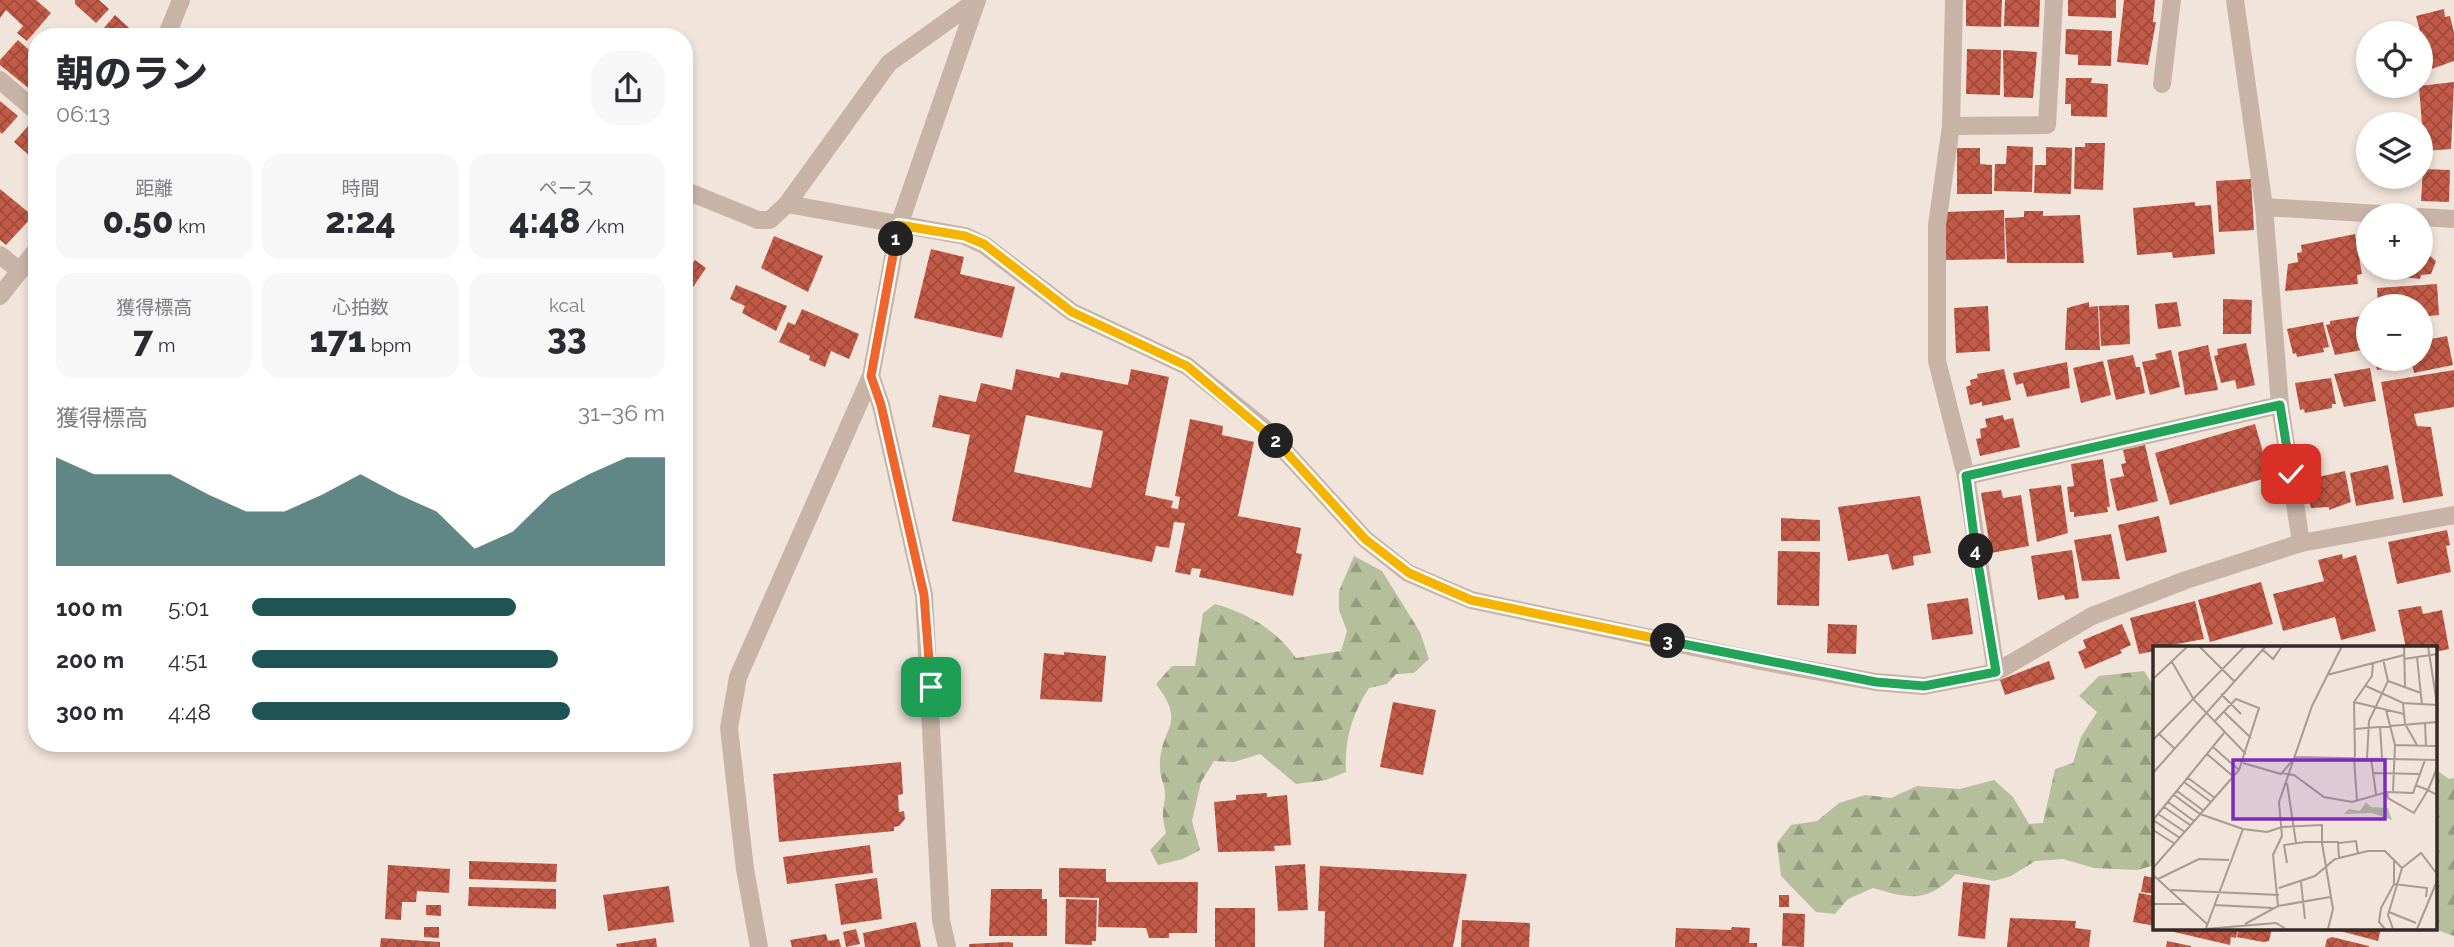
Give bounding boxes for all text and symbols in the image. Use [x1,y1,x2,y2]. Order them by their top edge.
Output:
map controls [2356,21,2433,371]
button: locate [2356,21,2433,98]
text: 朝のラン [56,51,208,96]
button: share [591,51,665,125]
text: 06:13 [56,100,110,127]
button: layers [2356,112,2433,189]
text: 距離 [135,177,173,199]
text: 時間 [341,177,380,199]
text: ペース [539,177,595,199]
text: 0.50 [103,200,173,241]
text: 2:24 [325,200,396,241]
text: 4:48 [509,200,581,241]
button: + [2356,203,2433,280]
text: km [173,215,206,237]
text: /km [581,215,624,237]
pin: 1 [878,222,914,256]
text: 1 [891,227,900,249]
text: kcal [549,294,585,316]
button: − [2356,294,2433,371]
text: 獲得標高 [116,296,192,318]
text: 心拍数 [332,296,389,318]
text: 33 [547,316,587,357]
text: 7 [133,319,153,360]
text: 171 [309,319,366,360]
text: m [153,334,175,356]
text: bpm [366,334,412,356]
text: 31–36 m [578,399,665,426]
text: 獲得標高 [56,404,148,431]
pin: 2 [1258,424,1294,458]
text: 2 [1270,429,1281,451]
pin [2261,444,2321,504]
icon: check [2272,455,2310,493]
pin: 4 [1958,534,1994,568]
text: 4 [1970,539,1981,561]
text: 100 m [56,594,123,621]
text: 5:01 [168,594,209,621]
pin: 3 [1650,624,1686,658]
text: 3 [1662,629,1673,651]
text: 200 m [56,646,124,673]
text: 4:51 [168,646,207,673]
inset map [2153,646,2436,930]
pin [901,657,961,717]
icon: arrive [912,668,950,706]
text: 300 m [56,698,124,725]
text: 4:48 [168,698,211,725]

